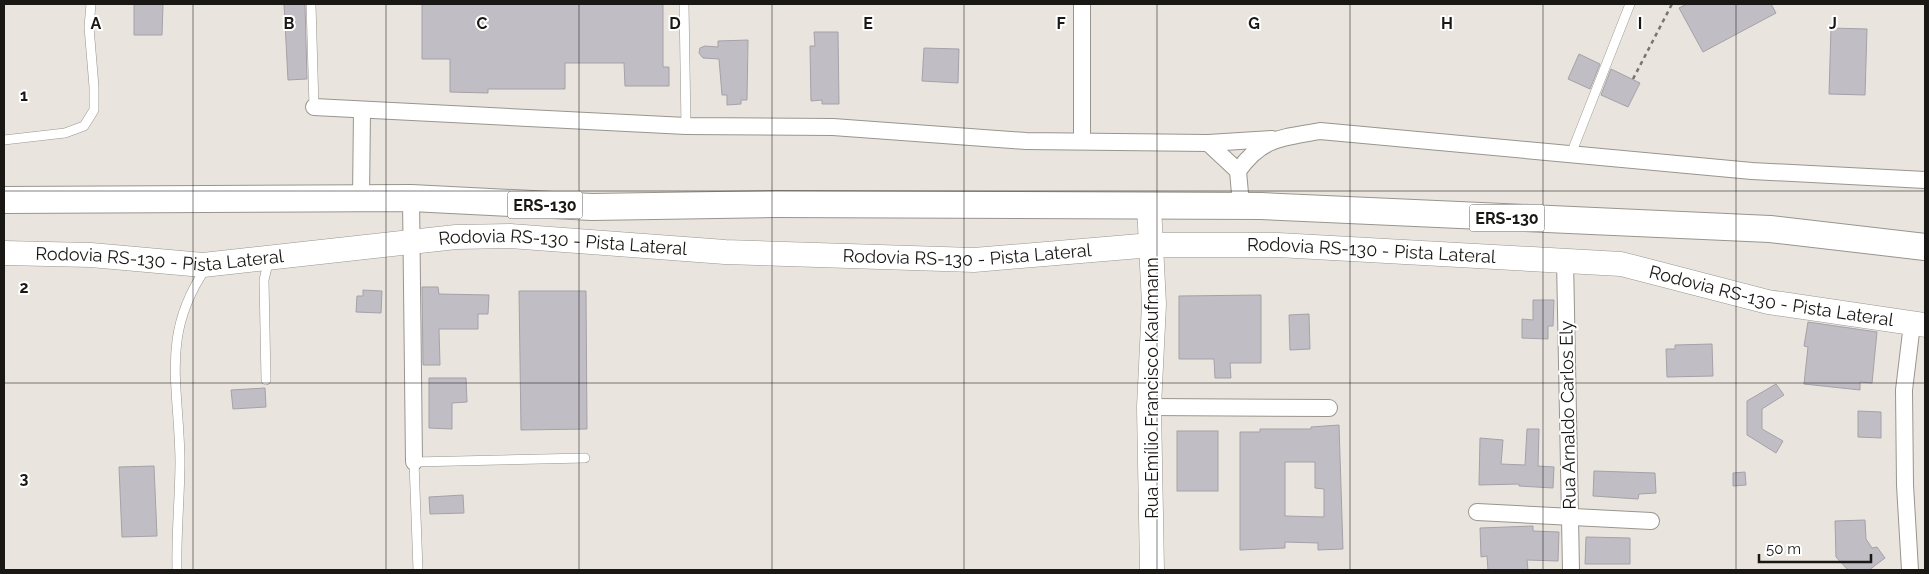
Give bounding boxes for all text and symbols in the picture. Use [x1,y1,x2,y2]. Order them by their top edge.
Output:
text: A [91,14,102,33]
text: B [284,14,295,33]
text: C [477,14,488,33]
text: D [669,14,681,33]
text: E [863,14,873,33]
text: F [1056,14,1066,33]
text: G [1248,14,1260,33]
text: H [1441,14,1453,33]
text: I [1638,14,1642,33]
text: J [1829,14,1837,33]
text: 1 [20,86,28,105]
road number: ERS-130 [508,192,582,218]
road number: ERS-130 [1470,204,1544,232]
street label: Rodovia RS-130 - Pista Lateral [437,225,688,259]
street label: Rodovia RS-130 - Pista Lateral [1247,234,1497,267]
street label: Rodovia RS-130 - Pista Lateral [842,239,1092,270]
street label: Rodovia RS-130 - Pista Lateral [35,243,285,275]
street label: Rua Emílio Francisco Kaufmann [1141,257,1162,519]
street label: Rodovia RS-130 - Pista Lateral [1647,261,1895,330]
text: 2 [19,278,29,297]
street label: Rua Arnaldo Carlos Ely [1555,320,1580,510]
text: 3 [20,469,29,488]
scale bar [1759,532,1872,564]
text: 50 m [1766,540,1801,558]

